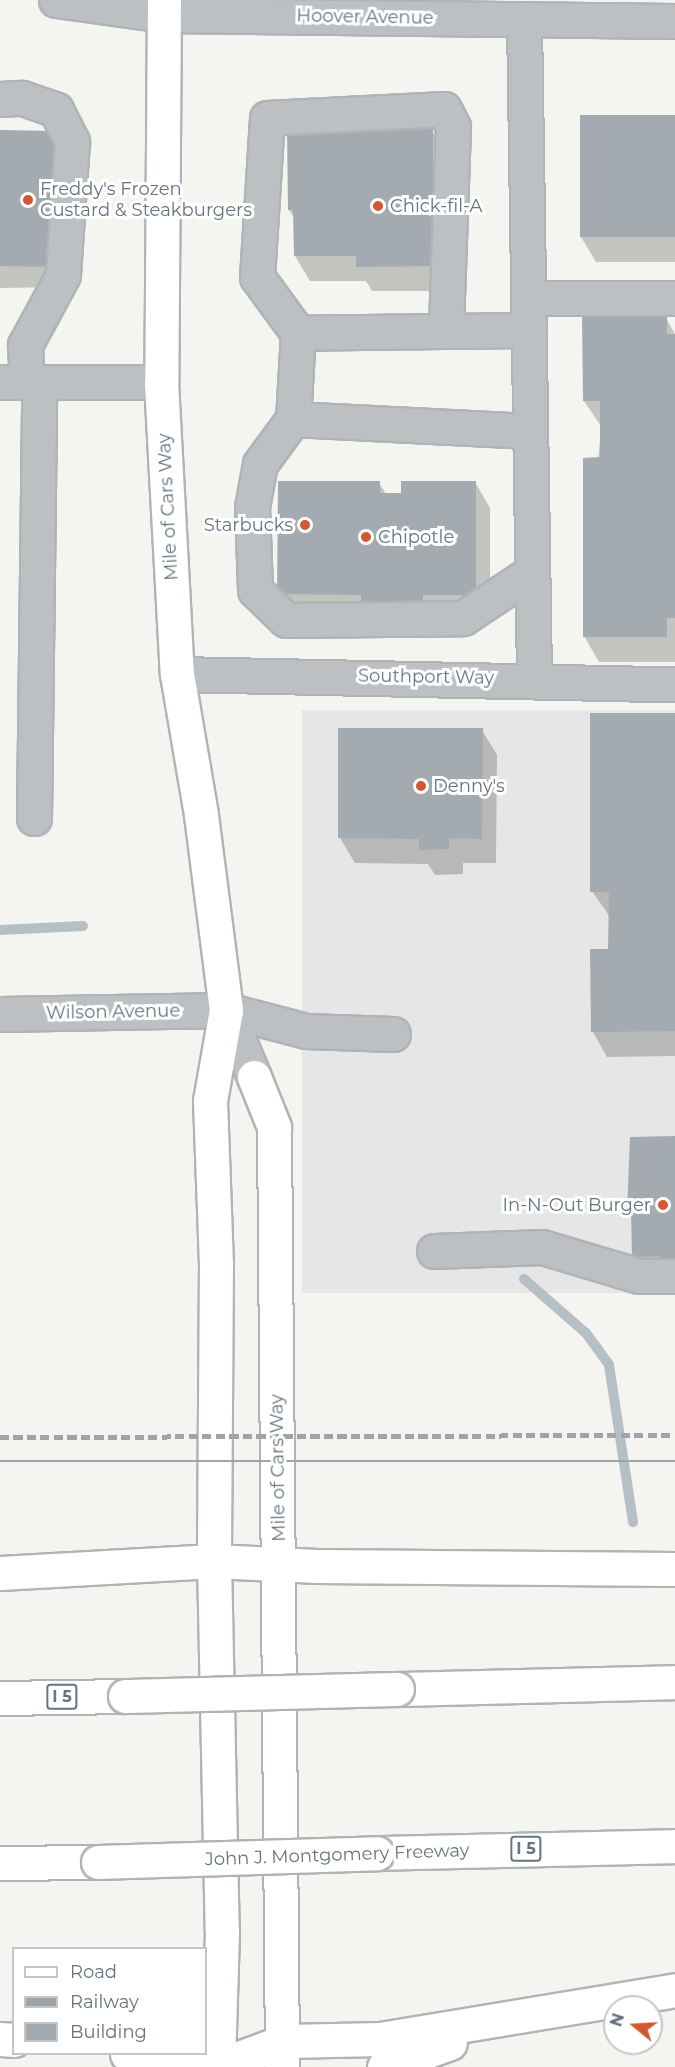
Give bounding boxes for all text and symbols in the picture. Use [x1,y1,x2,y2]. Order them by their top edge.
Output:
street label: Hoover Avenue [296,5,434,29]
place label: Freddy's Frozen Custard & Steakburgers [40,179,252,222]
marker: Freddy's Frozen Custard & Steakburgers [21,193,35,207]
place label: Chick-fil-A [390,195,483,217]
marker: Chick-fil-A [371,199,385,213]
street label: Mile of Cars Way [153,433,183,581]
place label: Starbucks [204,514,293,536]
marker: Starbucks [298,518,312,532]
place label: Chipotle [378,526,454,548]
marker: Chipotle [359,530,373,544]
street label: Southport Way [358,665,494,689]
place label: Denny's [433,775,505,797]
marker: Denny's [414,779,428,793]
street label: Wilson Avenue [46,1000,180,1024]
place label: In-N-Out Burger [503,1194,651,1216]
marker: In-N-Out Burger [656,1198,670,1212]
street label: Mile of Cars Way [266,1394,290,1542]
road number: I 5 [46,1684,78,1710]
road number: I 5 [510,1836,542,1862]
street label: John J. Montgomery Freeway [204,1840,470,1870]
legend [12,1947,207,2055]
text: Road [70,1961,117,1983]
text: Railway [70,1991,139,2013]
north arrow [603,1995,663,2055]
text: N [606,2011,628,2029]
text: Building [70,2021,147,2043]

